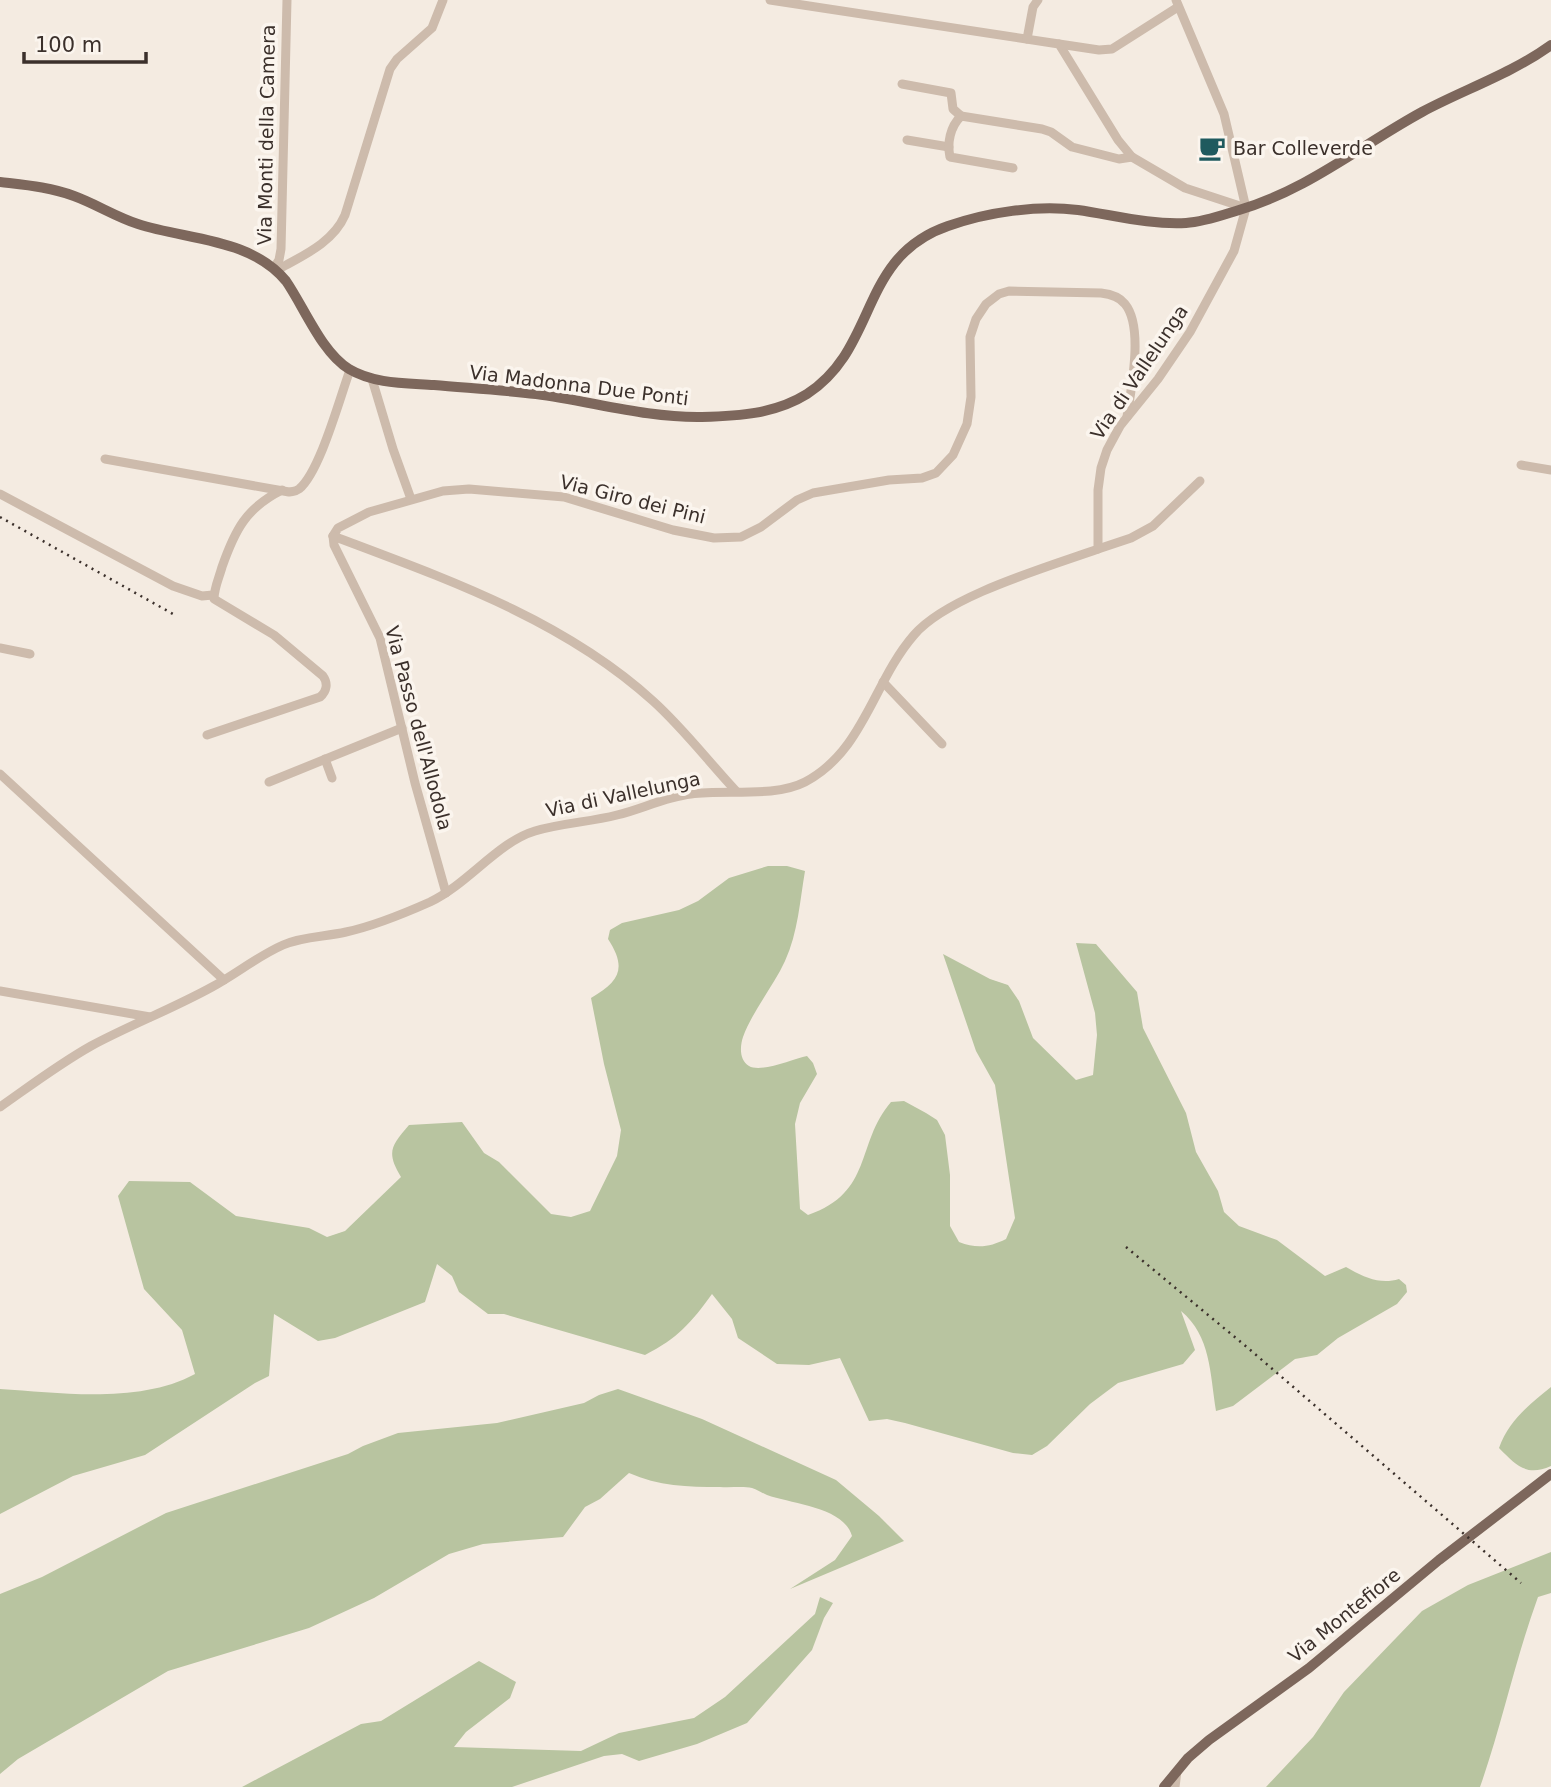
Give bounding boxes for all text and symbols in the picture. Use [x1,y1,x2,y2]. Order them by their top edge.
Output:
scale bar [24,21,147,65]
street label: Via Monti della Camera [253,24,279,246]
text: 100 m [35,33,102,57]
cafe icon: Bar Colleverde [1197,133,1227,163]
place label: Bar Colleverde [1233,137,1373,159]
street label: Via di Vallelunga [1086,301,1192,443]
street label: Via Madonna Due Ponti [468,361,690,409]
street label: Via Giro dei Pini [558,470,708,528]
street label: Via Passo dell'Allodola [381,623,457,833]
street label: Via di Vallelunga [544,767,702,821]
street label: Via Montefiore [1284,1563,1404,1667]

